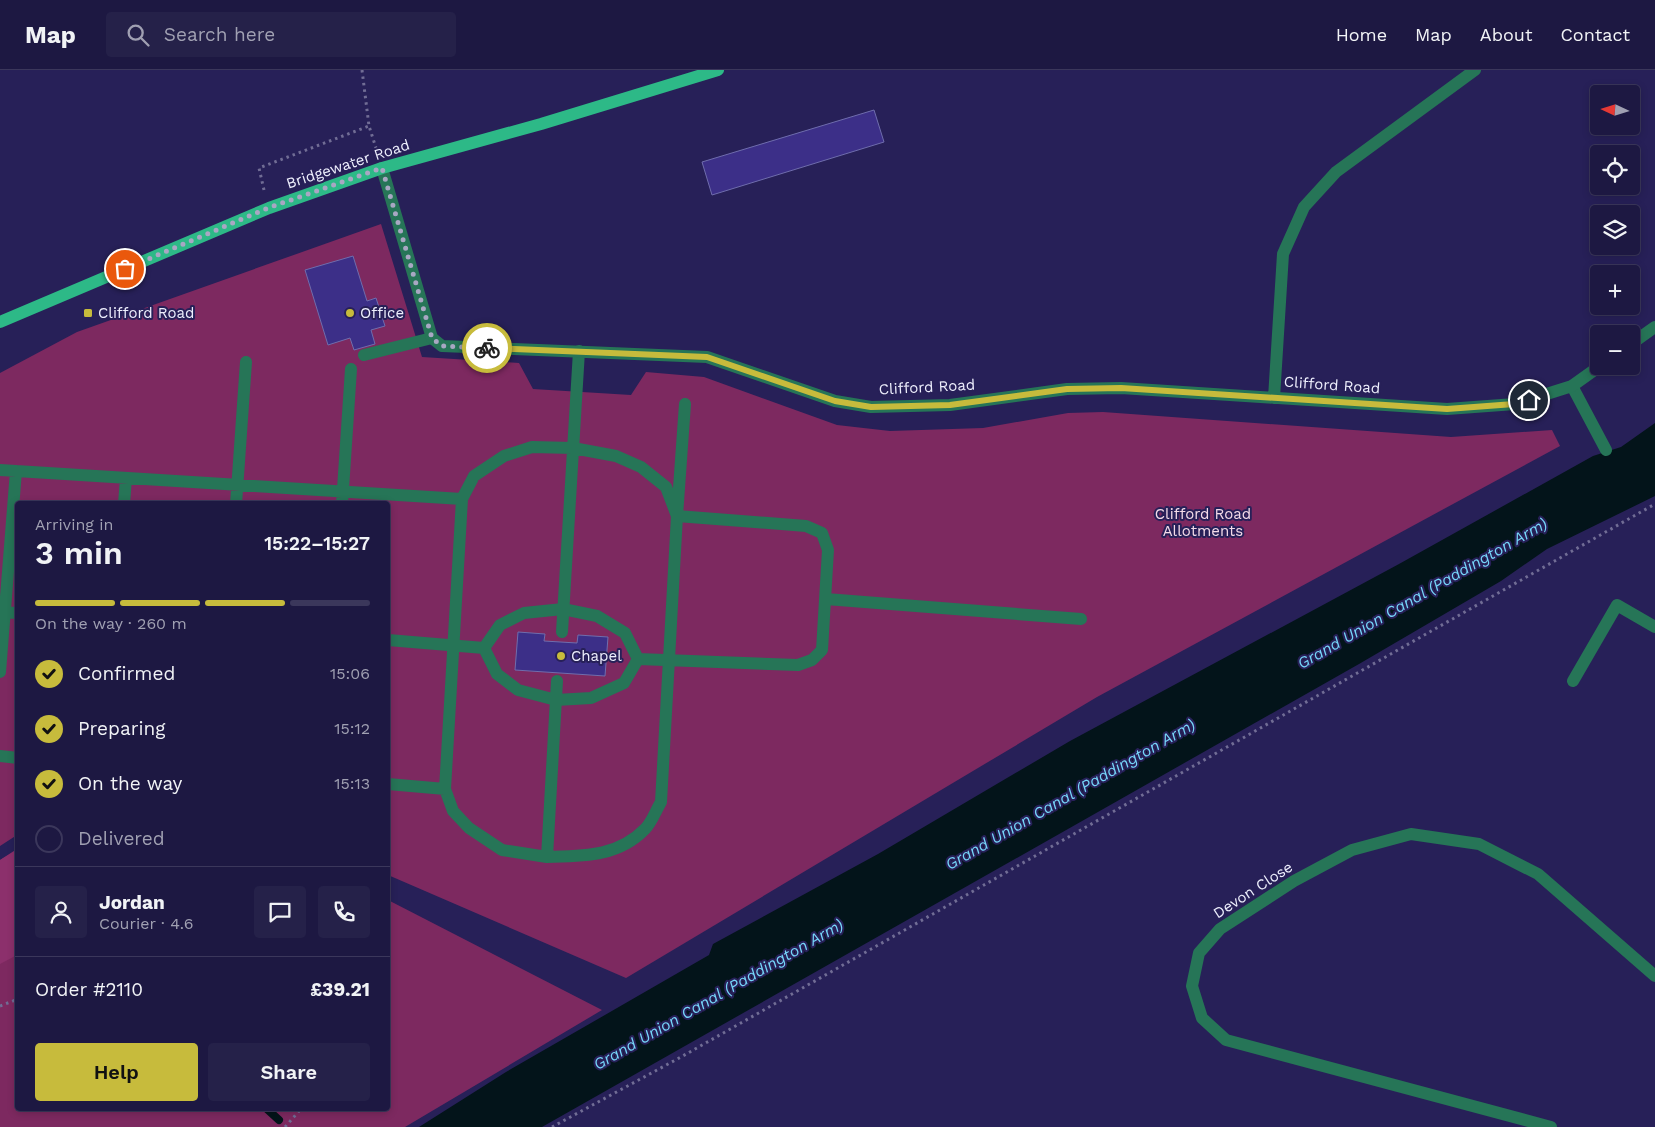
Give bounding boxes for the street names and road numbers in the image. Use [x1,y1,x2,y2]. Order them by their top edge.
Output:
street label: Bridgewater Road [284,136,412,192]
street label: Clifford Road [1283,373,1381,397]
street label: Clifford Road [878,375,976,399]
street label: Devon Close [1210,858,1296,922]

